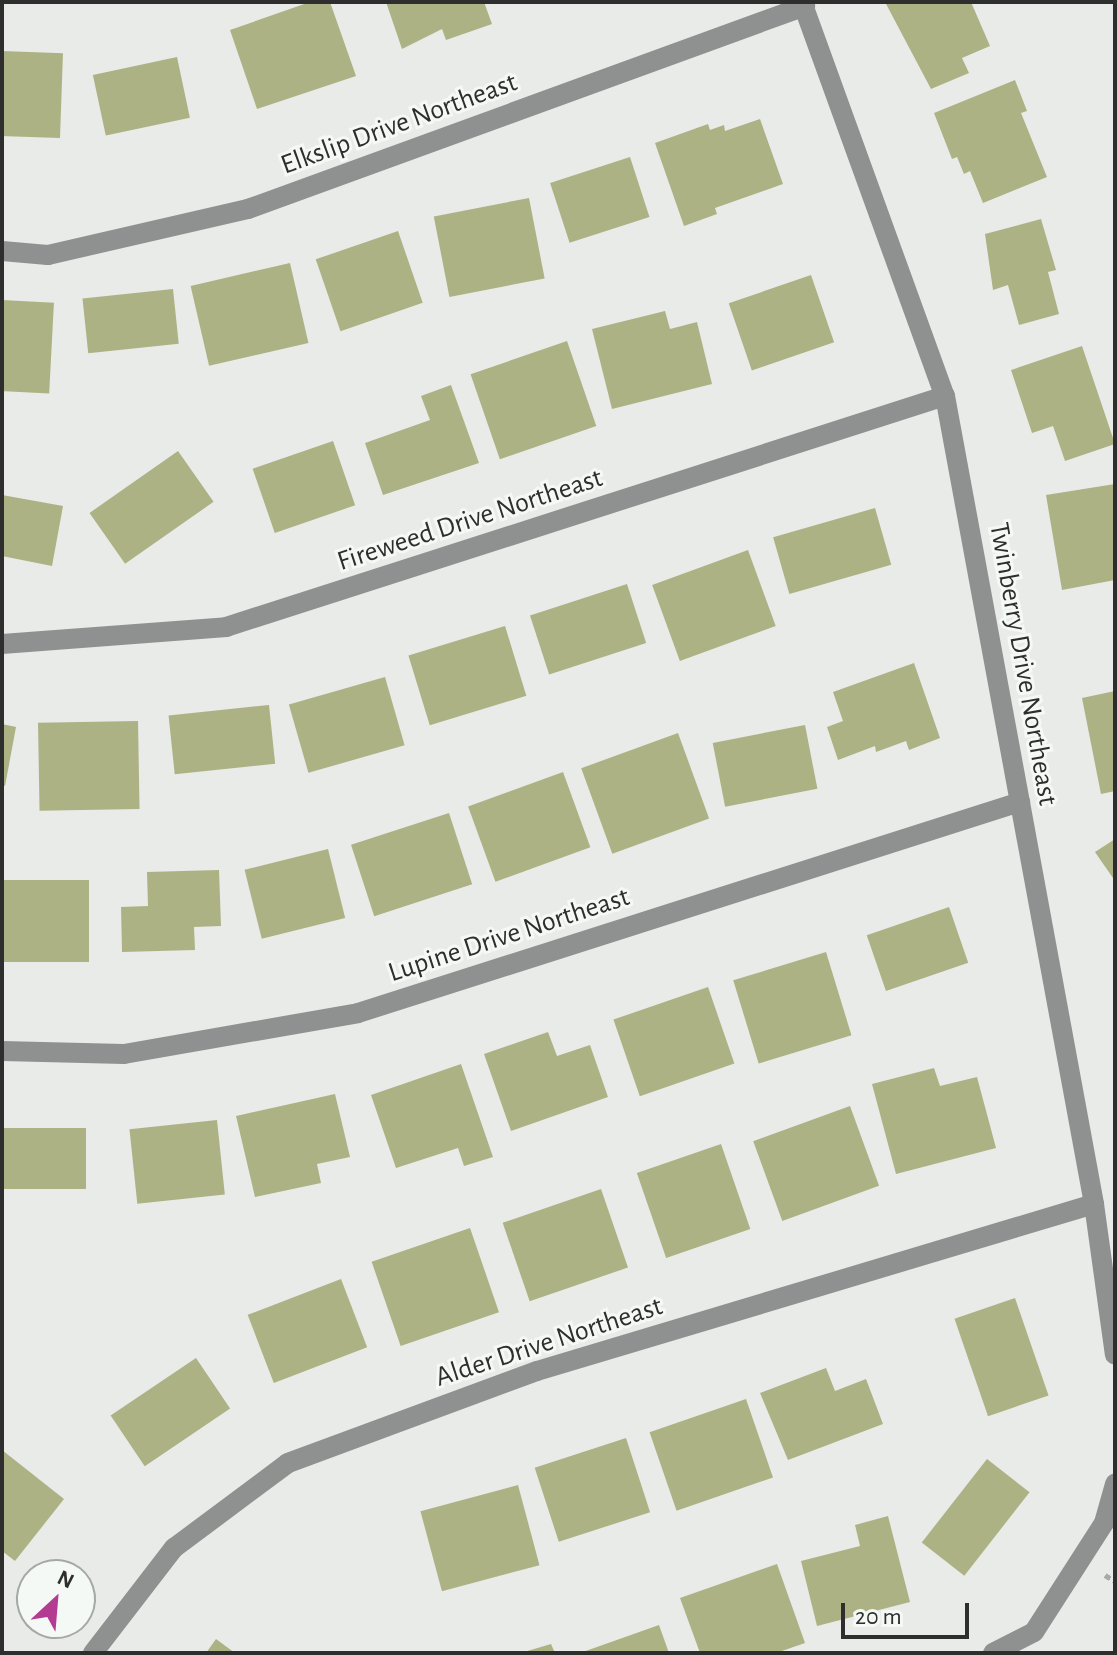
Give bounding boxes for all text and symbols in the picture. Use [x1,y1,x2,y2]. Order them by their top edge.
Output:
street label: Elkslip Drive Northeast [276,66,522,182]
street label: Fireweed Drive Northeast [333,461,607,579]
street label: Twinberry Drive Northeast [982,520,1064,808]
street label: Lupine Drive Northeast [384,880,634,990]
street label: Alder Drive Northeast [431,1289,667,1395]
north arrow [16,1559,96,1639]
text: N [54,1566,77,1592]
scale bar [845,1587,973,1637]
text: 20 m [855,1605,902,1629]

